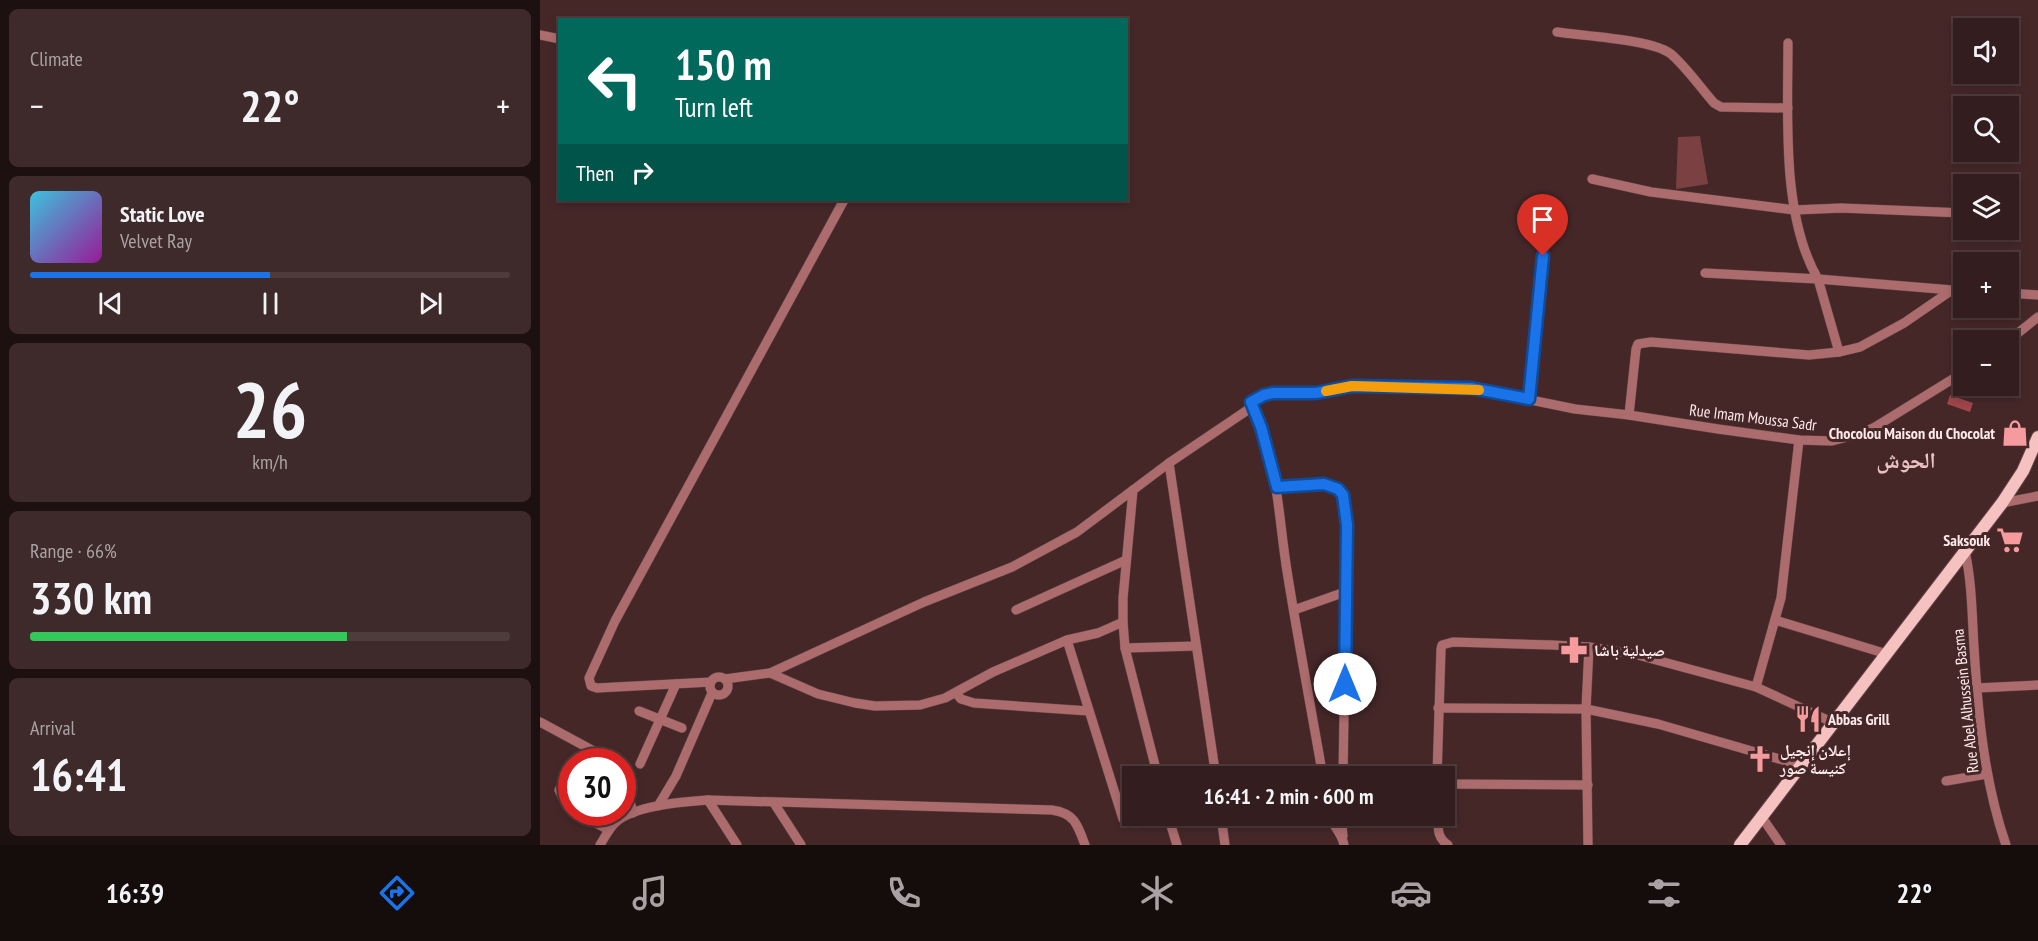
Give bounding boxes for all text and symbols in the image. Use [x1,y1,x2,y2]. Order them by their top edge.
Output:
map controls [1953,18,2019,396]
button: sound [1953,18,2019,84]
text: 150 m [675,37,772,92]
icon: left [576,42,654,120]
text: Climate [30,46,83,72]
text: 22° [240,76,300,134]
text: − [30,84,44,127]
text: + [496,84,510,127]
text: Turn left [675,90,753,124]
button: search [1953,96,2019,162]
icon: right [626,156,659,189]
text: Then [576,159,614,187]
button: layers [1953,174,2019,240]
pin [1517,194,1568,256]
text: Static Love [120,200,205,228]
icon: arrive [1526,203,1559,236]
text: Velvet Ray [120,228,192,254]
button: + [1953,252,2019,318]
icon: previous [94,287,127,320]
icon: pause [254,287,287,320]
icon: next [414,287,447,320]
button: − [1953,330,2019,396]
text: 26 [233,359,307,460]
street label: Rue Imam Moussa Sadr [1688,399,1818,435]
shop icon: Chocolou Maison du Chocolat [2000,418,2030,448]
place label: Chocolou Maison du Chocolat [1829,423,1995,443]
district label: الحوش [1876,446,1936,474]
text: km/h [252,449,288,475]
supermarket icon: Saksouk [1995,525,2025,555]
place label: Saksouk [1943,530,1990,550]
text: Range · 66% [30,538,117,564]
text: 330 km [30,568,152,626]
street label: Rue Abel Alhussein Basma [1947,628,1983,774]
pharmacy icon: صيدلية باشا [1559,635,1589,665]
place label: صيدلية باشا [1594,640,1665,660]
position arrow [1313,652,1377,716]
restaurant icon: Abbas Grill [1793,704,1823,734]
place label: Abbas Grill [1827,709,1890,729]
text: Arrival [30,715,75,741]
place label: إعلان إنجيل كنيسة صور [1779,740,1851,778]
church icon: إعلان إنجيل كنيسة صور [1745,744,1775,774]
text: 16:41 [30,745,127,803]
speed limit sign: 30 [558,748,636,826]
text: 16:41 · 2 min · 600 m [1203,782,1374,810]
icon: directions [376,872,418,914]
icon: music [629,872,671,914]
icon: phone [883,872,925,914]
icon: climate [1136,872,1178,914]
icon: car [1390,872,1432,914]
icon: filters [1643,872,1685,914]
text: 16:39 [106,876,164,910]
text: 22° [1897,876,1932,910]

